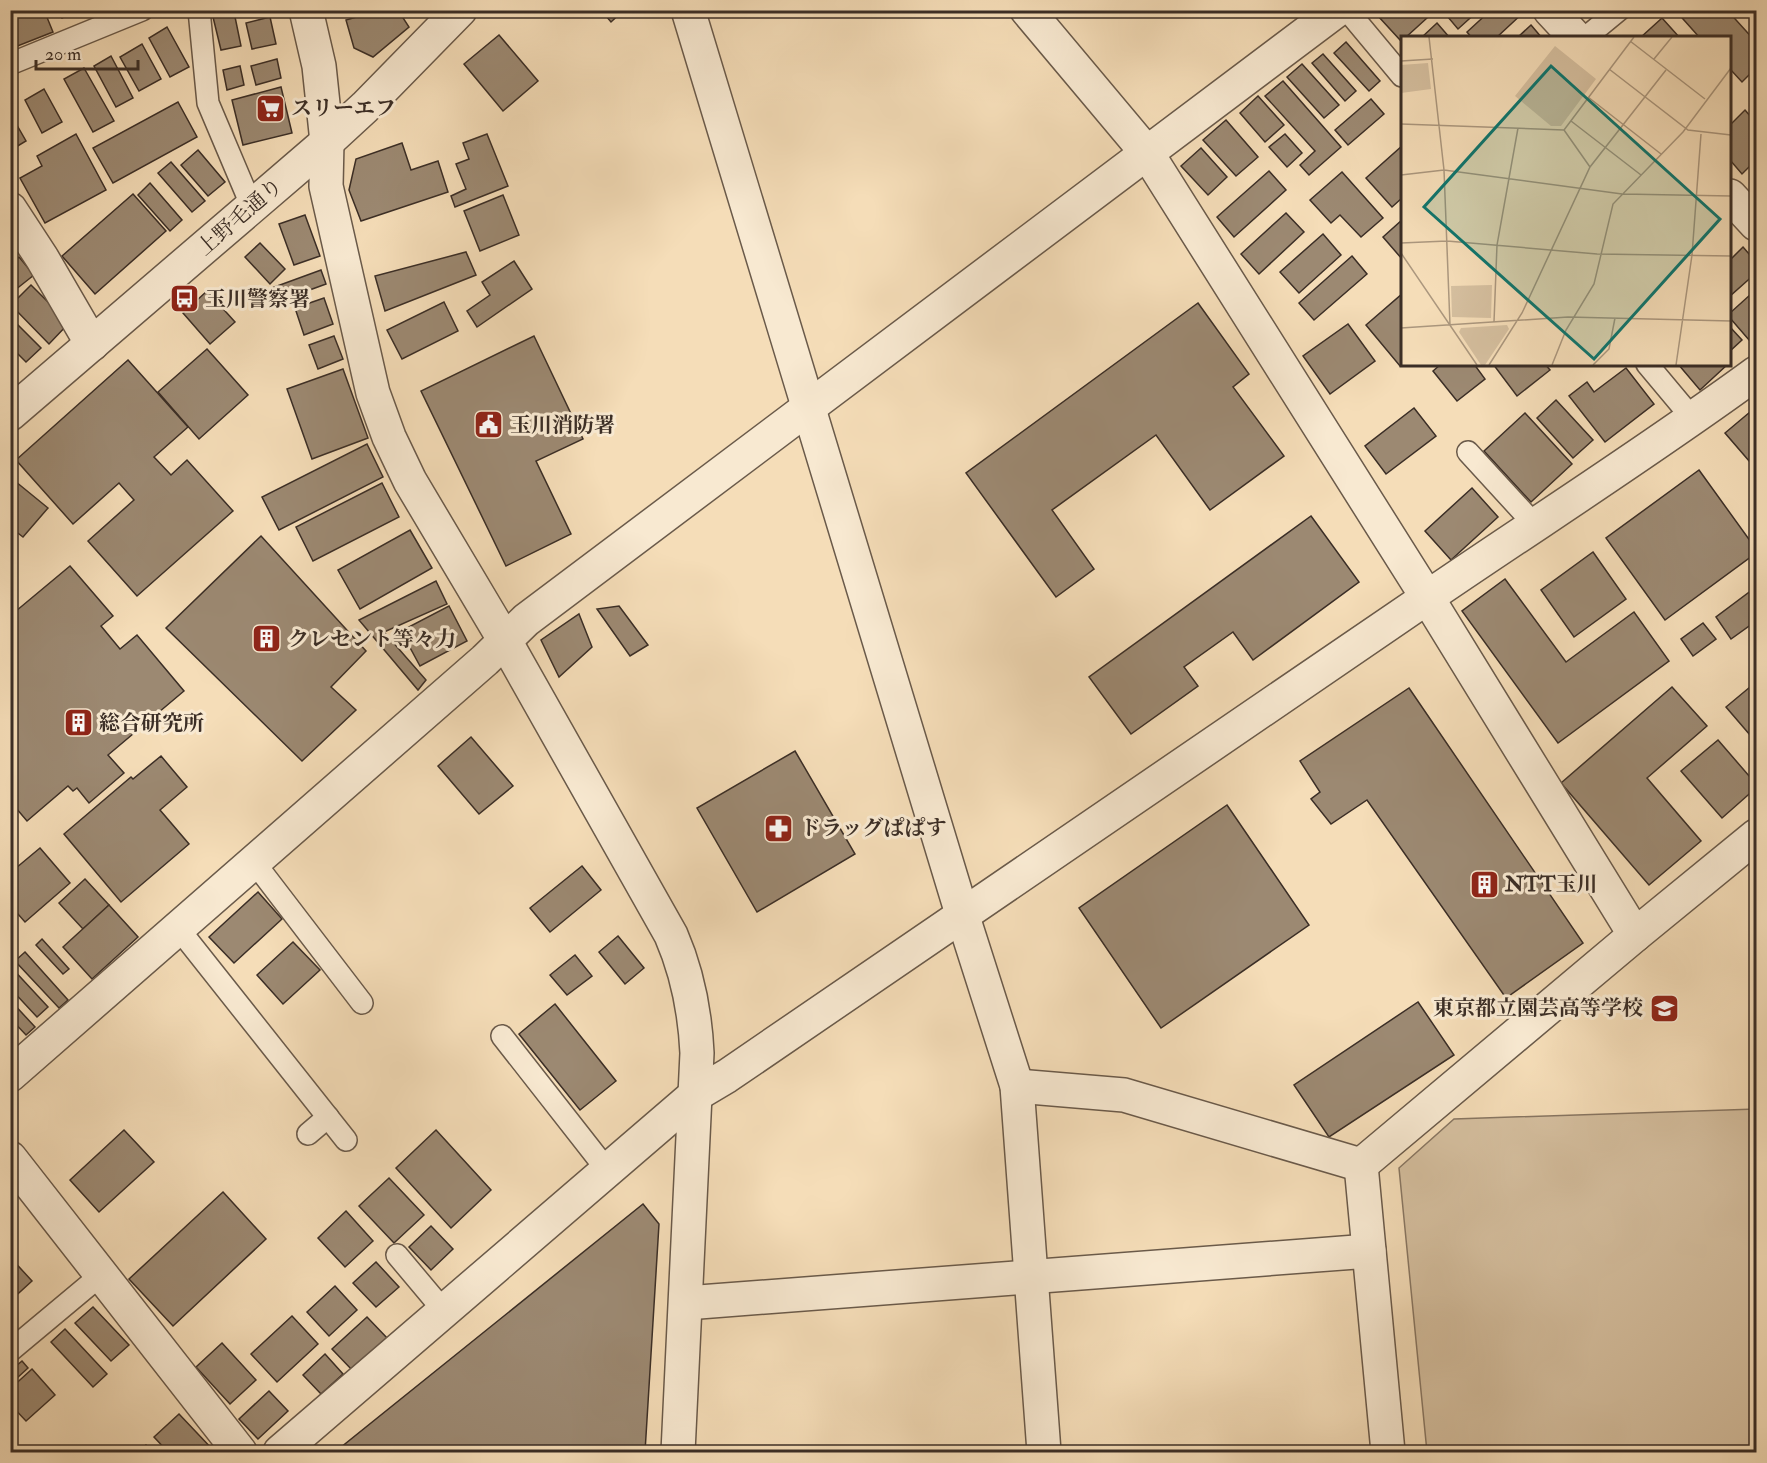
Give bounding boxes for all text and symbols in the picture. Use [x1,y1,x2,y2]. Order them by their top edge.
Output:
scale bar [36,33,138,71]
inset map [1401,36,1731,366]
text: 20 m [45,43,81,66]
supermarket icon: スリーエフ [254,92,286,124]
place label: スリーエフ [291,95,396,122]
street label: 上野毛通り [192,172,288,262]
bus stop icon: 玉川警察署 [168,283,200,315]
place label: 玉川警察署 [205,286,310,313]
public building icon: 玉川消防署 [473,409,505,441]
place label: 玉川消防署 [510,412,615,439]
building icon: クレセント等々力 [251,623,283,655]
place label: クレセント等々力 [288,626,456,653]
building icon: 総合研究所 [62,707,94,739]
place label: 総合研究所 [99,710,204,737]
pharmacy icon: ドラッグぱぱす [763,812,795,844]
place label: ドラッグぱぱす [800,815,947,842]
building icon: NTT玉川 [1468,868,1500,900]
place label: NTT玉川 [1504,871,1597,898]
school or university icon: 東京都立園芸高等学校 [1648,992,1680,1024]
place label: 東京都立園芸高等学校 [1433,995,1643,1022]

